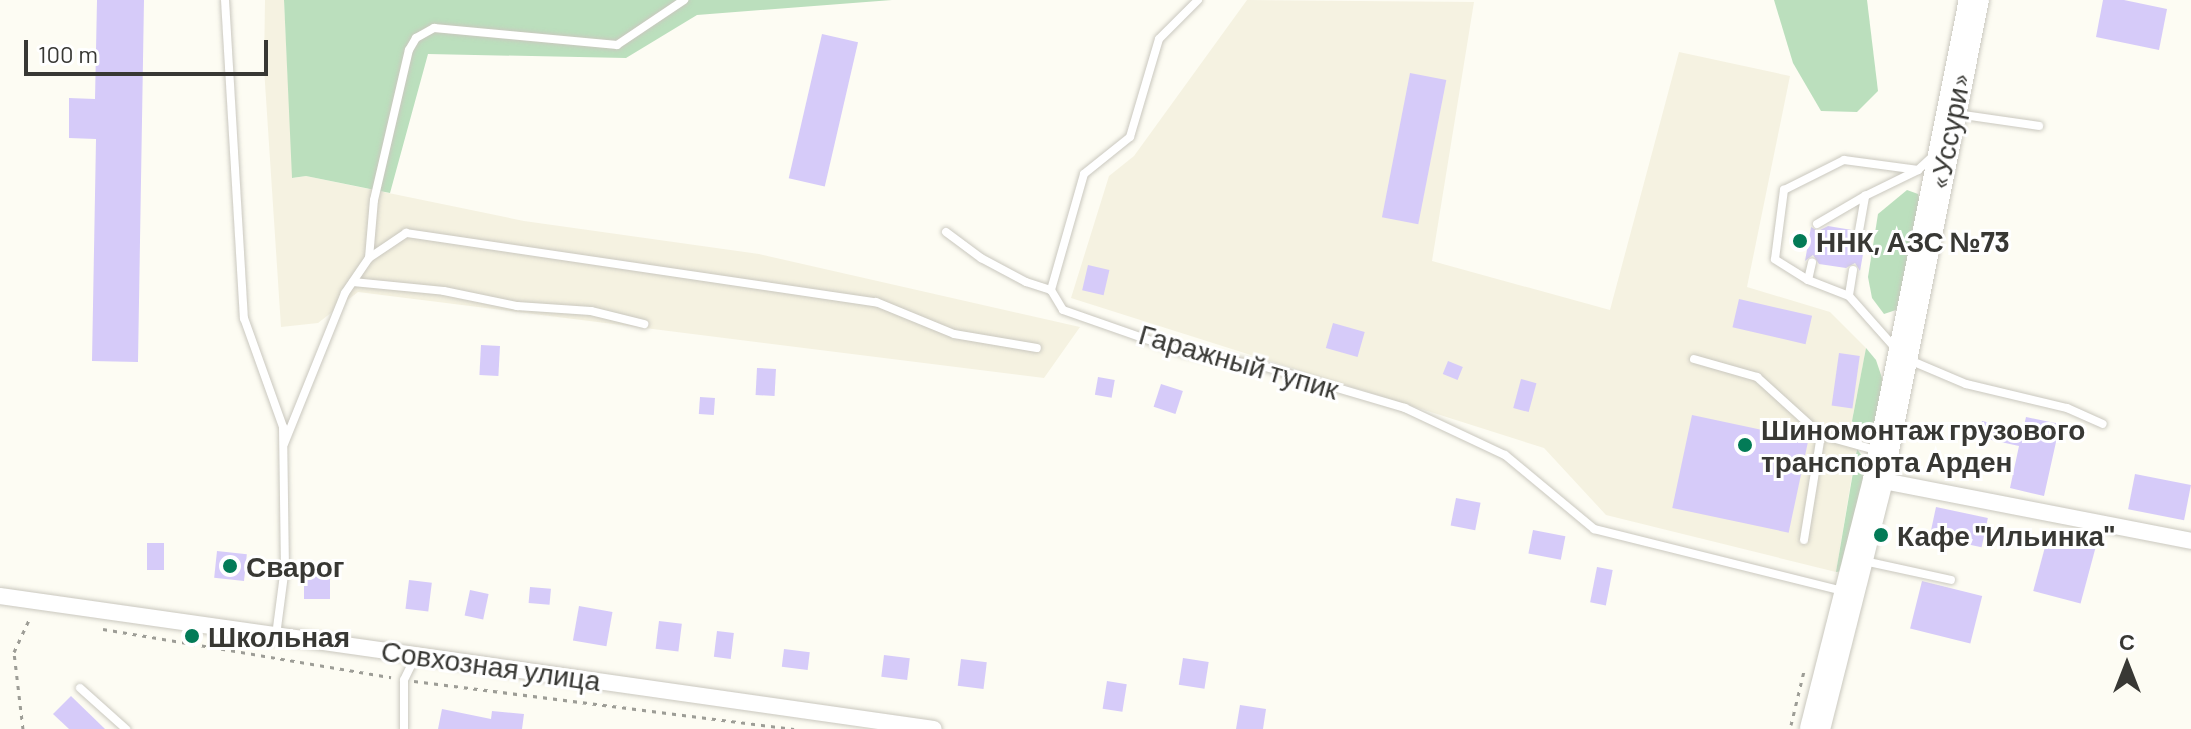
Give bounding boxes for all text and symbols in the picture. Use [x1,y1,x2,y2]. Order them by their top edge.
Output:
scale bar [28,24,272,74]
text: 100 m [38,39,98,68]
street label: «Уссури» [1921,69,1977,193]
place label: ННК, АЗС №73 [1816,224,2010,258]
marker: ННК, АЗС №73 [1791,232,1809,250]
street label: Гаражный тупик [1135,316,1343,406]
place label: Шиномонтаж грузового транспорта Арден [1761,412,2085,478]
marker: Шиномонтаж грузового транспорта Арден [1736,436,1754,454]
place label: Кафе "Ильинка" [1897,518,2114,552]
marker: Кафе "Ильинка" [1872,526,1890,544]
place label: Сварог [246,549,345,583]
marker: Сварог [221,557,239,575]
place label: Школьная [208,619,350,653]
north arrow [2087,625,2167,705]
marker: Школьная [183,627,201,645]
text: С [2119,628,2135,654]
street label: Совхозная улица [379,633,603,697]

